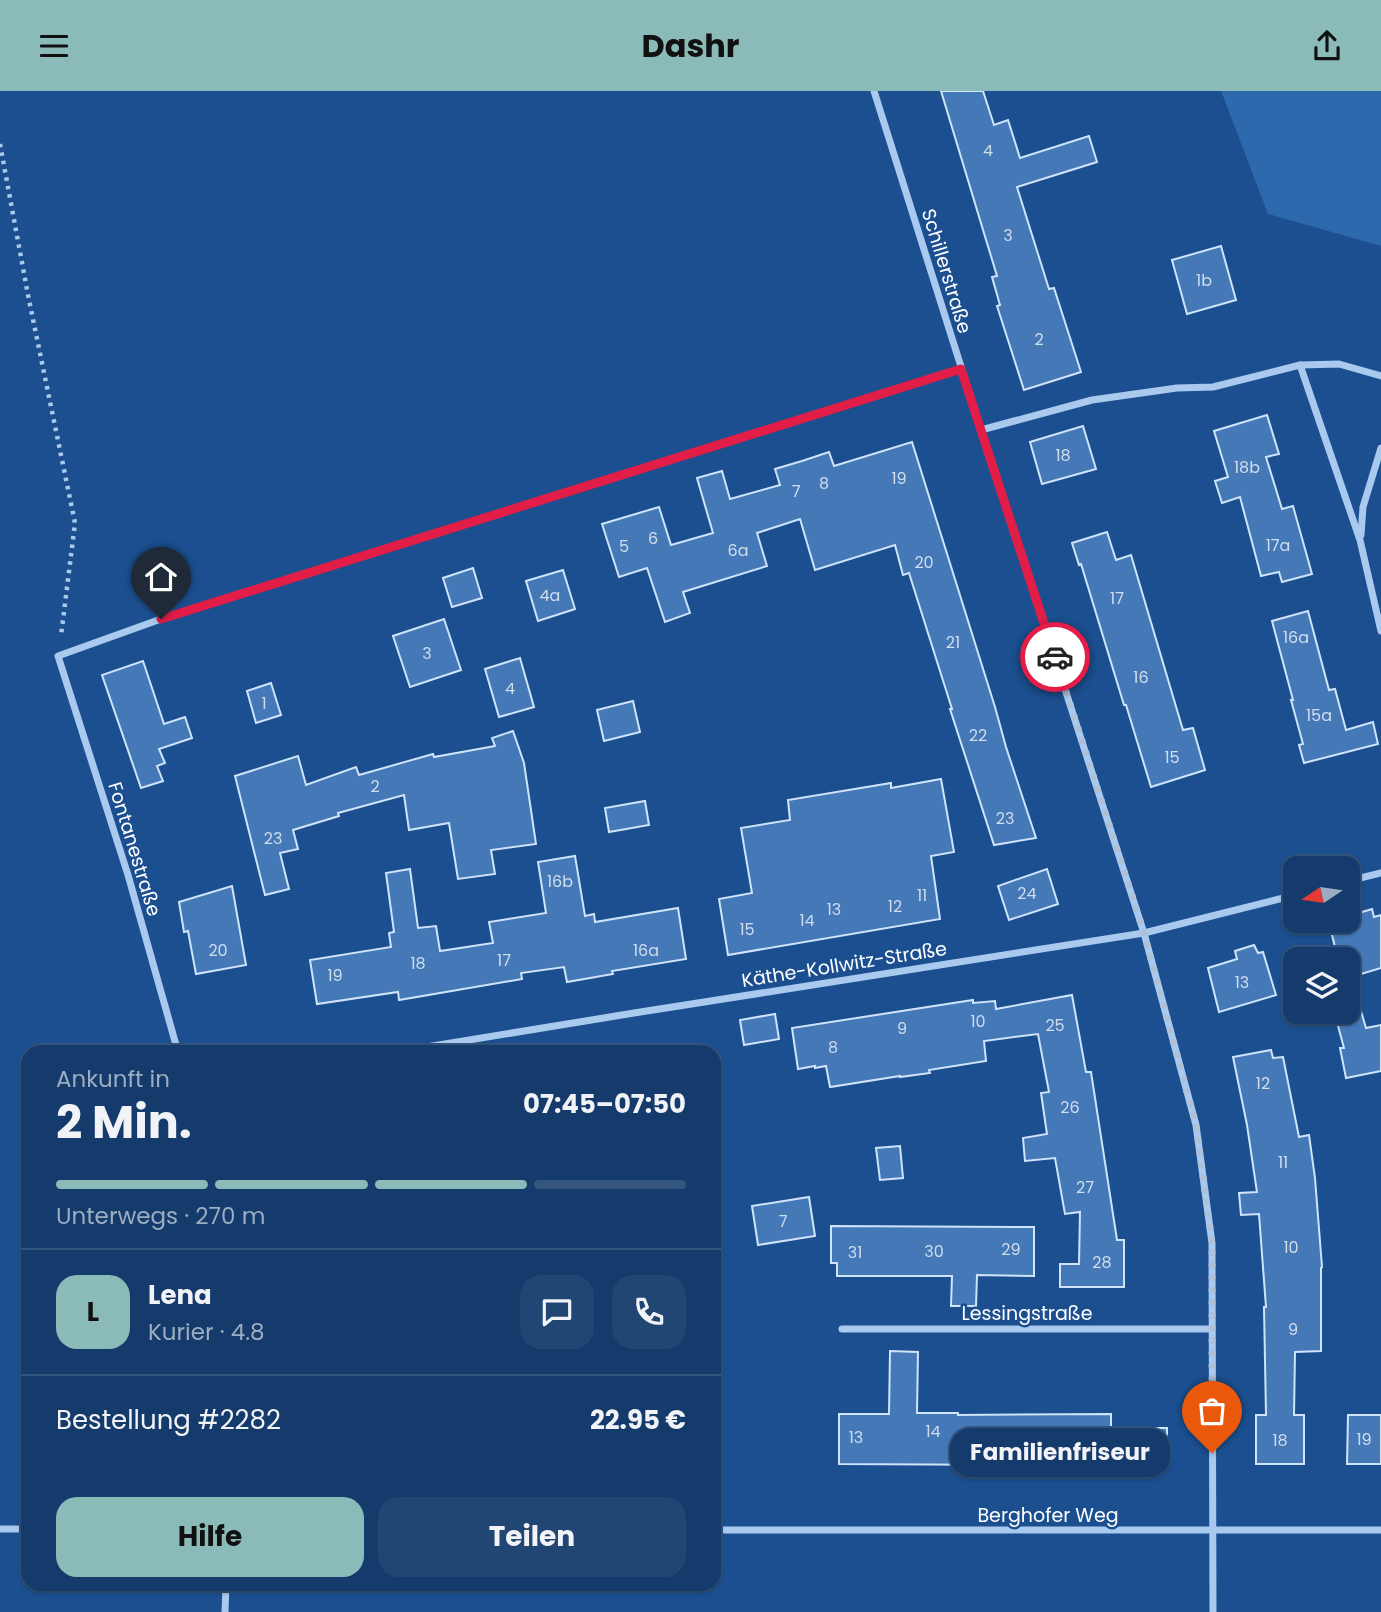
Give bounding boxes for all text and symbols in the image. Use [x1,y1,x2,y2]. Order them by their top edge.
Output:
text: Dashr [641,23,740,68]
icon: menu [35,27,73,65]
icon: share [1308,27,1346,65]
house number: 4 [983,139,993,162]
street label: Schillerstraße [915,205,978,337]
house number: 3 [1003,224,1013,247]
house number: 1b [1196,269,1212,292]
house number: 2 [1034,328,1044,351]
house number: 18 [1055,444,1071,467]
house number: 18b [1234,456,1260,479]
house number: 19 [891,467,907,490]
house number: 8 [819,472,829,495]
house number: 7 [792,480,801,503]
house number: 6 [648,527,658,550]
house number: 17a [1266,534,1290,557]
house number: 5 [619,535,629,558]
house number: 6a [728,539,748,562]
pin [131,547,191,619]
house number: 20 [914,551,934,574]
icon: home [142,558,180,596]
house number: 4a [540,584,560,607]
house number: 17 [1110,587,1124,610]
courier [1020,622,1090,692]
house number: 16a [1283,626,1309,649]
house number: 21 [946,631,960,654]
icon: car [1036,638,1074,676]
house number: 3 [422,642,432,665]
house number: 16 [1133,666,1149,689]
house number: 4 [505,677,515,700]
house number: 1 [261,692,267,715]
house number: 15a [1306,704,1332,727]
house number: 22 [969,724,987,747]
house number: 15 [1164,746,1180,769]
house number: 2 [370,775,380,798]
street label: Fontanestraße [101,779,168,920]
house number: 23 [996,807,1014,830]
house number: 23 [264,827,282,850]
north arrow [1283,856,1360,933]
map controls [1283,856,1360,1024]
house number: 16b [547,870,573,893]
house number: 24 [1017,882,1037,905]
house number: 11 [917,884,927,907]
house number: 12 [888,895,902,918]
house number: 13 [827,898,841,921]
house number: 14 [799,909,815,932]
house number: 15 [739,918,755,941]
street label: Käthe-Kollwitz-Straße [740,935,949,994]
house number: 20 [208,939,228,962]
house number: 16a [633,939,659,962]
button: layers [1283,947,1360,1024]
house number: 17 [497,949,511,972]
house number: 18 [410,952,426,975]
house number: 19 [327,964,343,987]
house number: 13 [1235,971,1249,994]
house number: 10 [970,1010,986,1033]
house number: 25 [1045,1014,1065,1037]
house number: 9 [897,1017,907,1040]
house number: 8 [828,1036,838,1059]
text: Ankunft in [56,1063,170,1095]
house number: 12 [1256,1072,1270,1095]
text: 07:45–07:50 [523,1086,686,1122]
text: 2 Min. [56,1090,192,1154]
house number: 26 [1060,1096,1080,1119]
house number: 11 [1278,1151,1288,1174]
house number: 27 [1076,1176,1094,1199]
text: Unterwegs · 270 m [56,1200,265,1232]
house number: 7 [779,1210,788,1233]
house number: 10 [1283,1236,1299,1259]
house number: 29 [1001,1238,1021,1261]
house number: 30 [924,1240,944,1263]
house number: 31 [848,1241,862,1264]
house number: 28 [1092,1251,1112,1274]
button: chat [520,1275,594,1349]
button: phone [612,1275,686,1349]
text: Lena [148,1277,212,1313]
text: L [87,1294,99,1330]
street label: Lessingstraße [962,1300,1093,1327]
text: Kurier · 4.8 [148,1316,265,1348]
house number: 9 [1288,1318,1298,1341]
pin [1182,1381,1242,1453]
icon: bag [1193,1392,1231,1430]
text: Bestellung #2282 [56,1402,281,1438]
text: 22.95 € [590,1402,686,1438]
house number: 14 [925,1420,941,1443]
house number: 13 [849,1426,863,1449]
house number: 19 [1356,1428,1372,1451]
callout: Familienfriseur [950,1429,1170,1477]
house number: 18 [1272,1429,1288,1452]
text: Familienfriseur [970,1436,1150,1468]
button: Hilfe [56,1497,364,1577]
button: Teilen [378,1497,686,1577]
street label: Berghofer Weg [977,1502,1119,1529]

